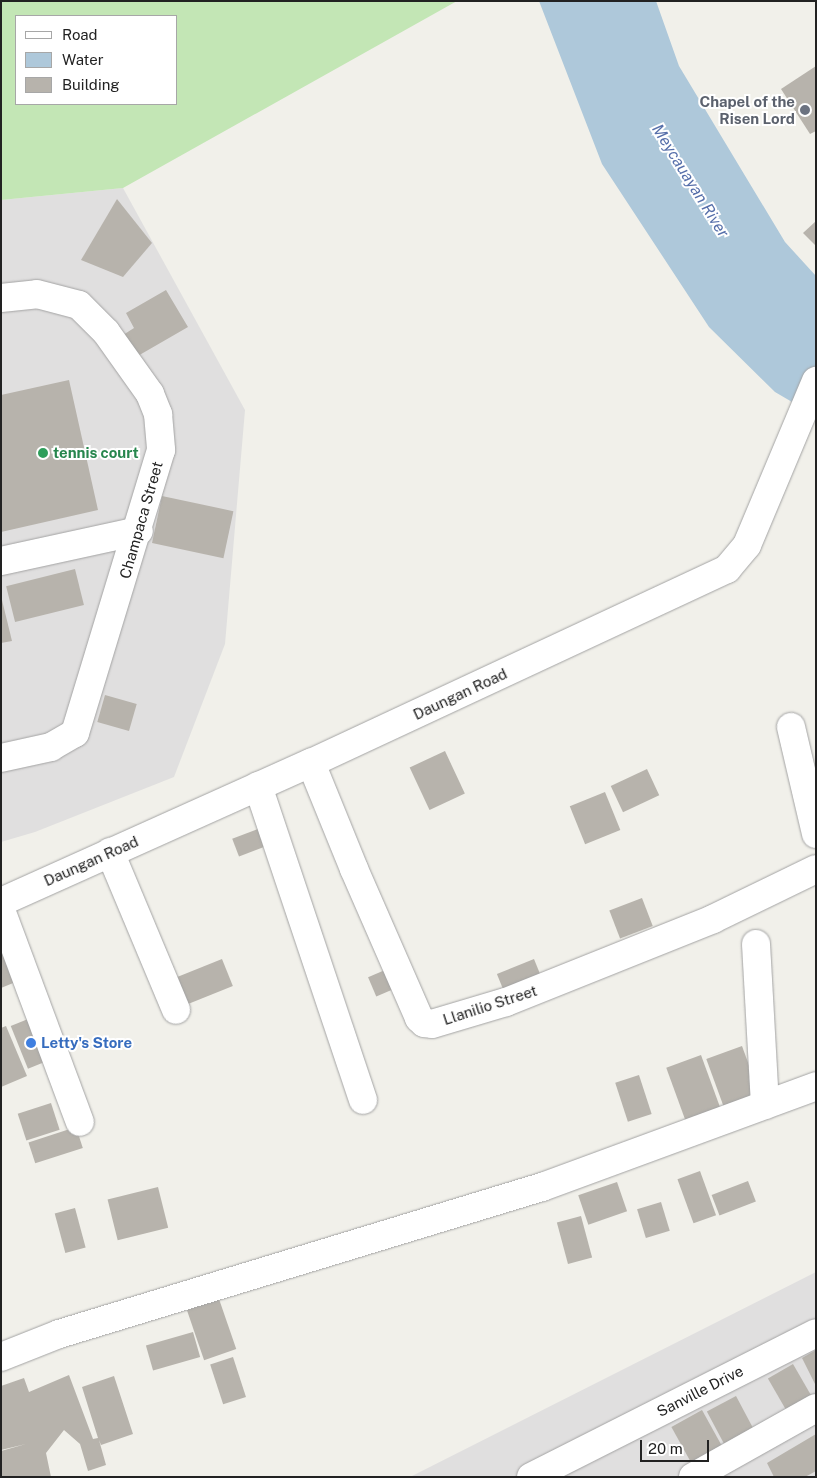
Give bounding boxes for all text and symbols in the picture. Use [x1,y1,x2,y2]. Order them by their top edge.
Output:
legend [15,15,178,105]
text: Road [62,26,98,43]
text: Water [62,51,104,68]
text: Building [62,76,120,93]
place label: Chapel of the Risen Lord [699,92,795,127]
marker: Chapel of the Risen Lord [799,104,811,116]
water label: Meycauayan River [647,121,733,241]
place label: tennis court [53,444,139,462]
marker: tennis court [37,447,49,459]
street label: Champaca Street [116,459,166,581]
street label: Daungan Road [410,664,510,724]
street label: Daungan Road [41,832,141,890]
street label: Llanilio Street [441,981,539,1029]
place label: Letty's Store [41,1034,132,1052]
marker: Letty's Store [25,1037,37,1049]
street label: Sanville Drive [654,1362,746,1420]
scale bar [642,1430,711,1462]
text: 20 m [648,1440,683,1457]

